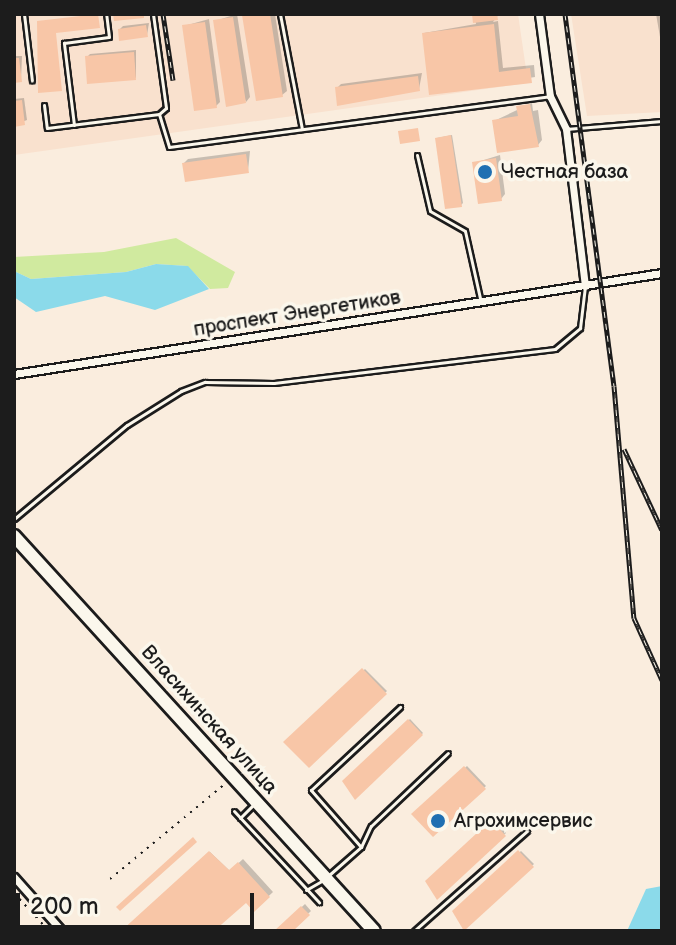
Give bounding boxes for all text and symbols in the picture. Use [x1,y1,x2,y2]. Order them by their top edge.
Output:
place label: Честная база [501,160,628,184]
marker: Честная база [476,163,494,181]
street label: проспект Энергетиков [192,286,402,342]
street label: Власихинская улица [136,641,282,799]
place label: Агрохимсервис [454,809,592,833]
marker: Агрохимсервис [429,812,447,830]
scale bar [20,877,258,927]
text: 200 m [30,892,99,921]

